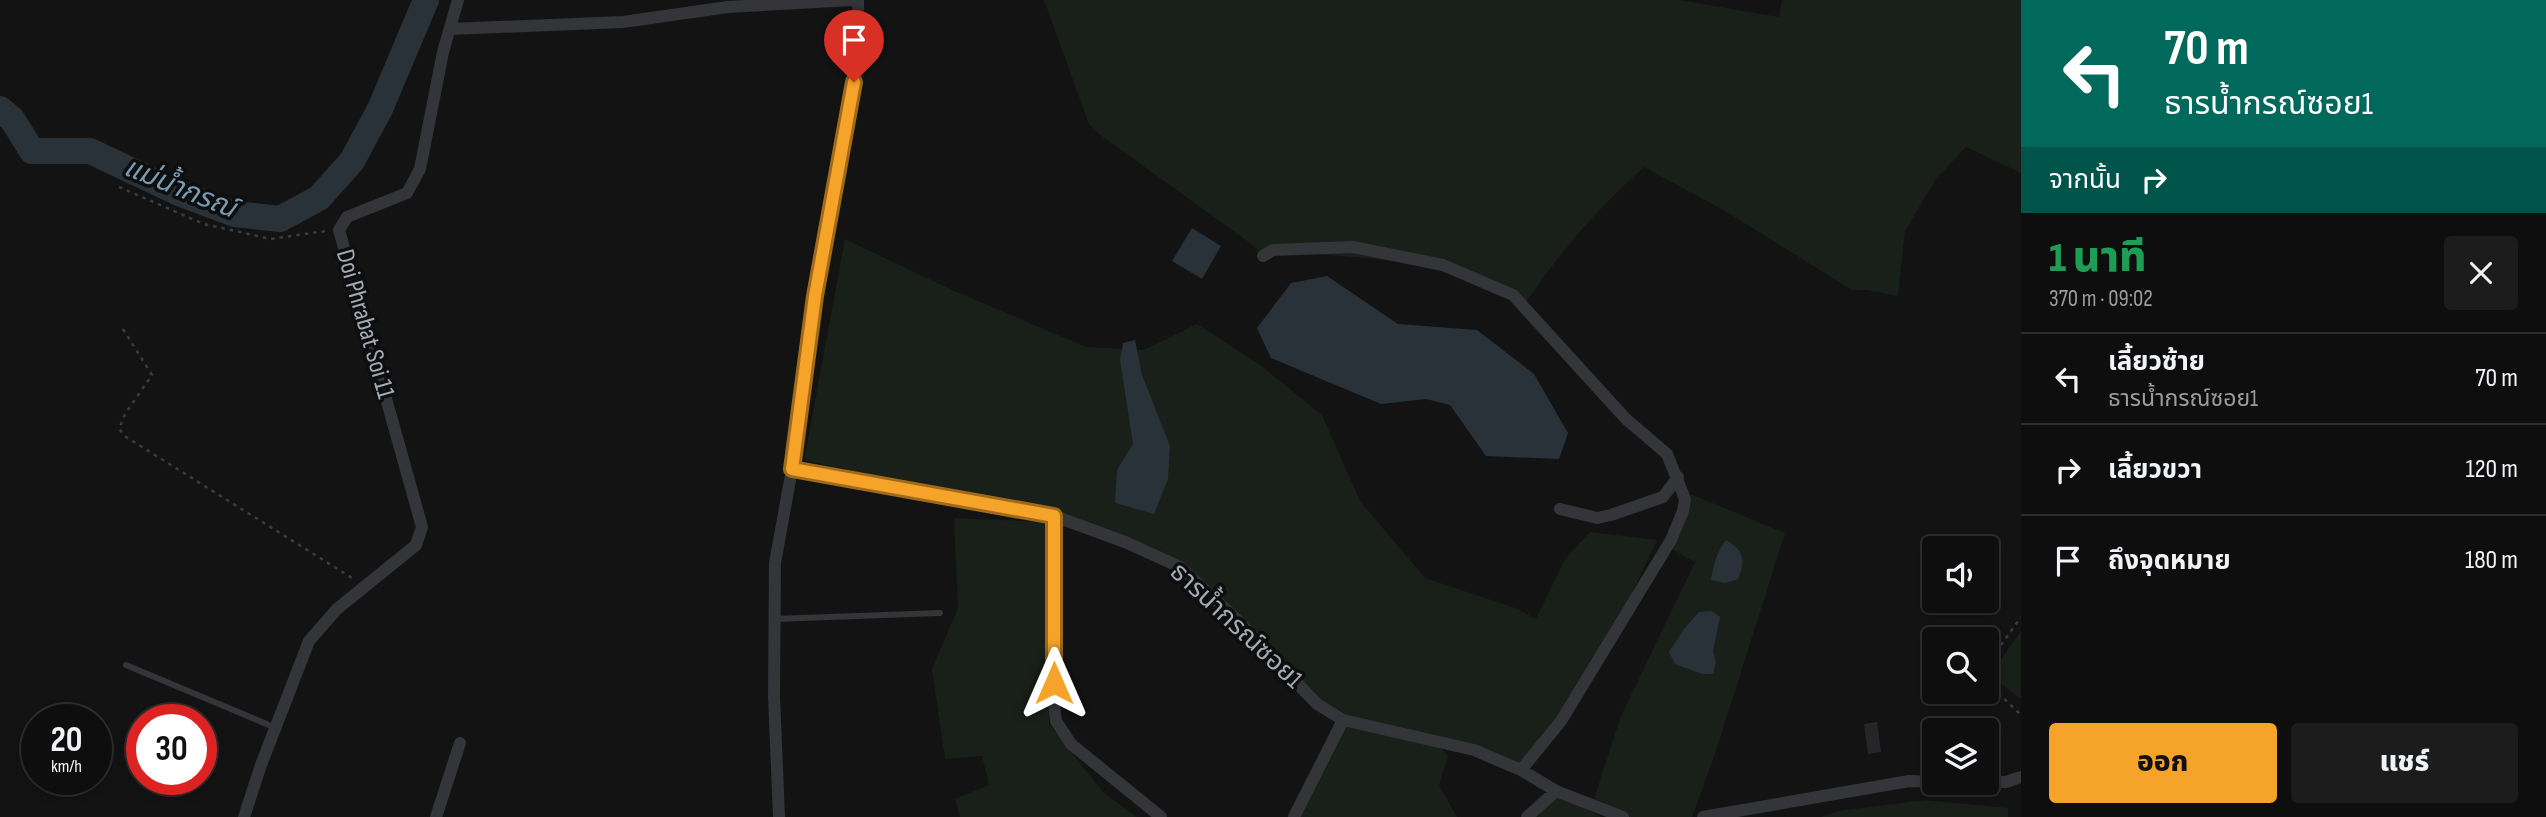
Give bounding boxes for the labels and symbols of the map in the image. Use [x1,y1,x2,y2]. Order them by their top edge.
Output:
pin [824,10,884,82]
water label: แม่น้ำกรณ์ [119,147,247,227]
street label: Doi Phrabat Soi 11 [329,246,401,402]
street label: ธารน้ำกรณ์ซอย1 [1163,554,1311,695]
position arrow [1017,646,1091,720]
speed limit sign: 30 [126,704,217,795]

